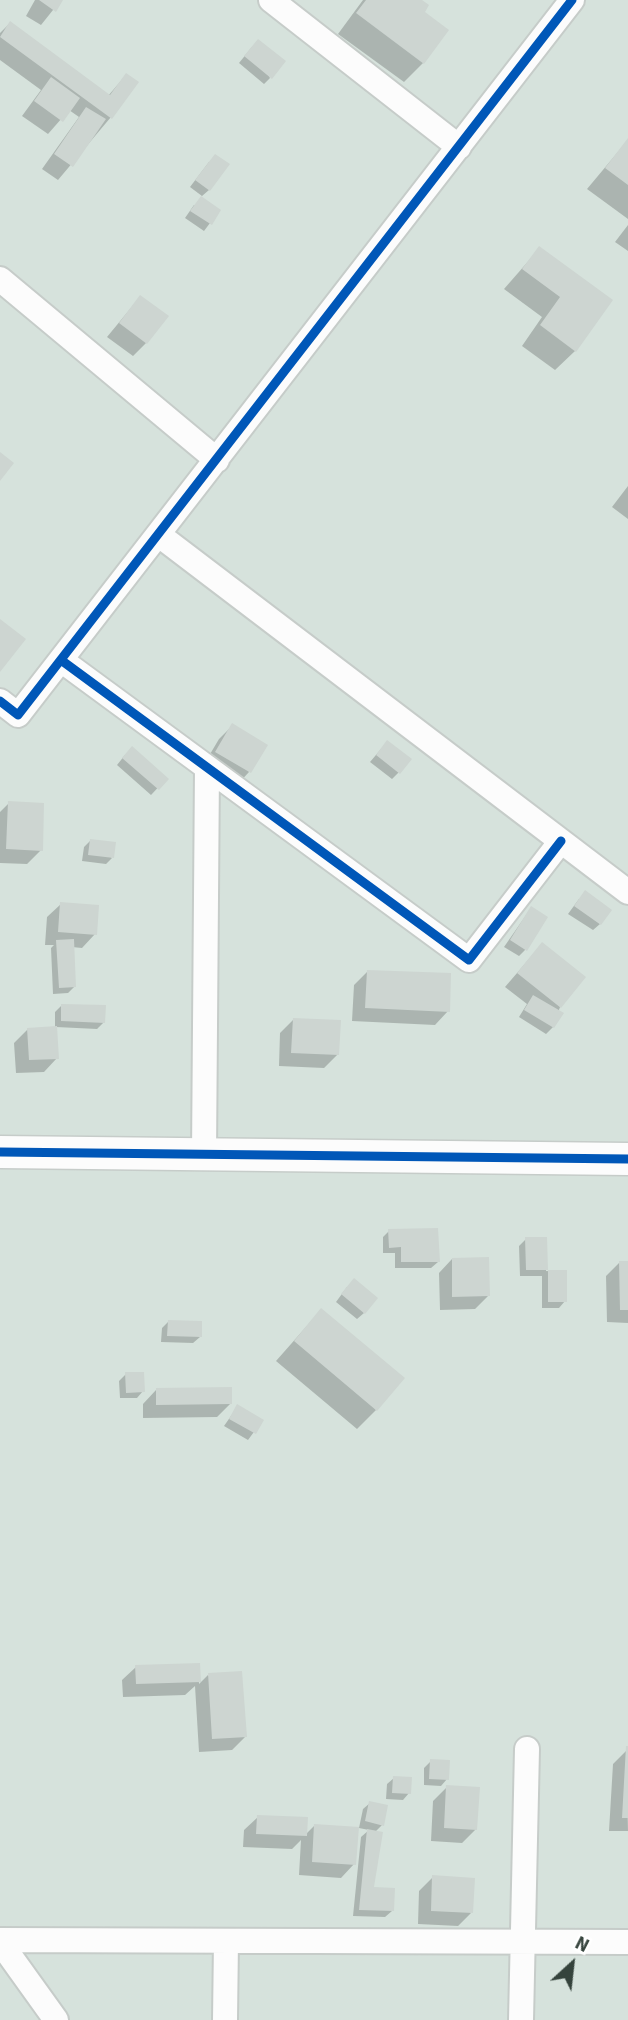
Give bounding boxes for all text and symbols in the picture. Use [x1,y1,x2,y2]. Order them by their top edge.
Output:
north arrow [537,1929,607,1999]
text: N [570,1930,594,1960]

